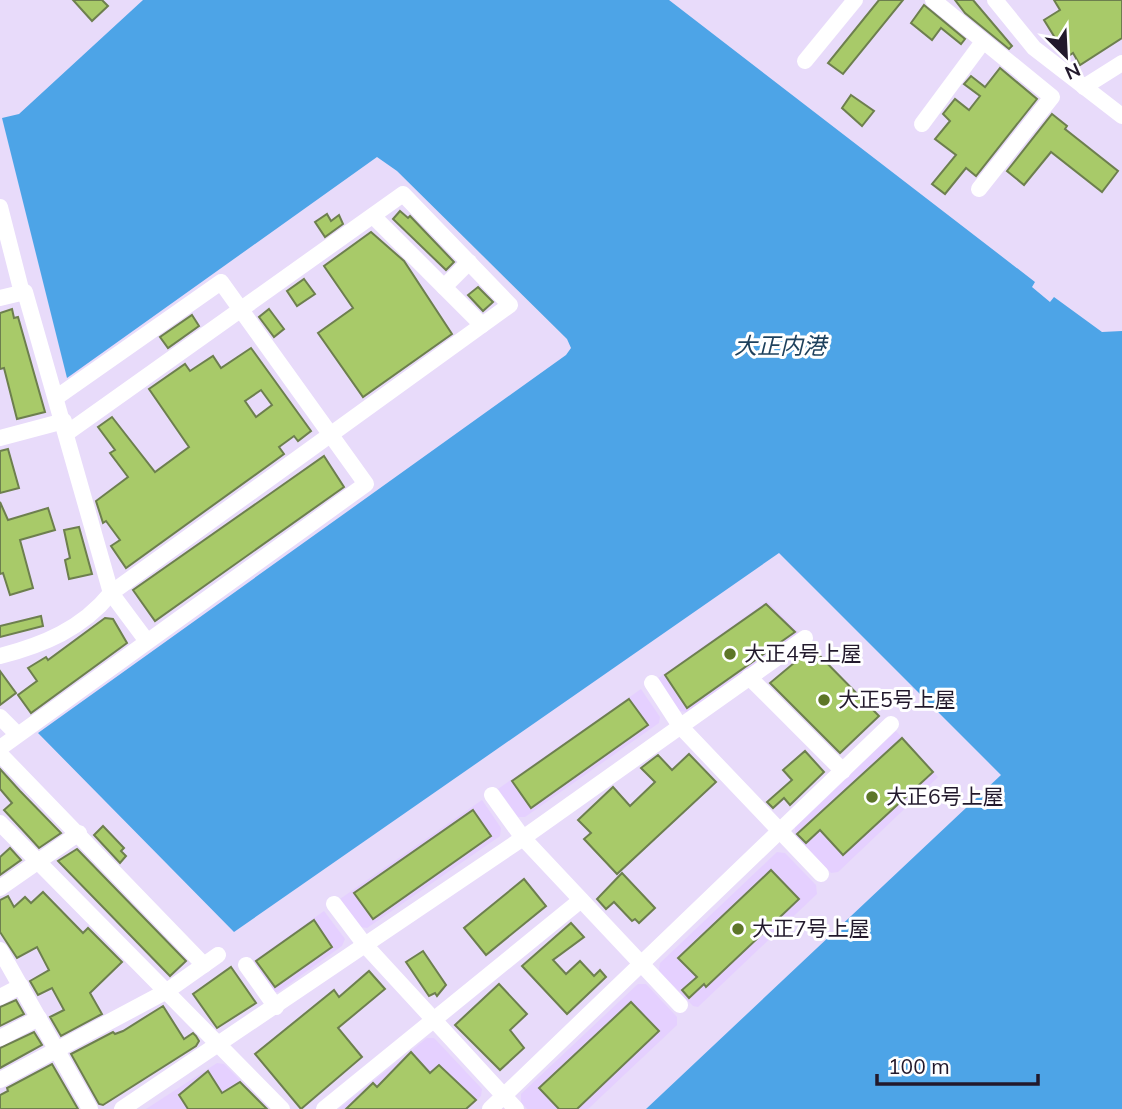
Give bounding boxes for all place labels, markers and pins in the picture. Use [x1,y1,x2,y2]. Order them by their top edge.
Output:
place label: 大正4号上屋 [744,640,862,666]
marker: 大正4号上屋 [722,646,738,662]
place label: 大正5号上屋 [838,686,956,712]
marker: 大正5号上屋 [816,692,832,708]
place label: 大正6号上屋 [886,783,1004,809]
marker: 大正6号上屋 [864,789,880,805]
place label: 大正7号上屋 [752,915,870,941]
marker: 大正7号上屋 [730,921,746,937]

